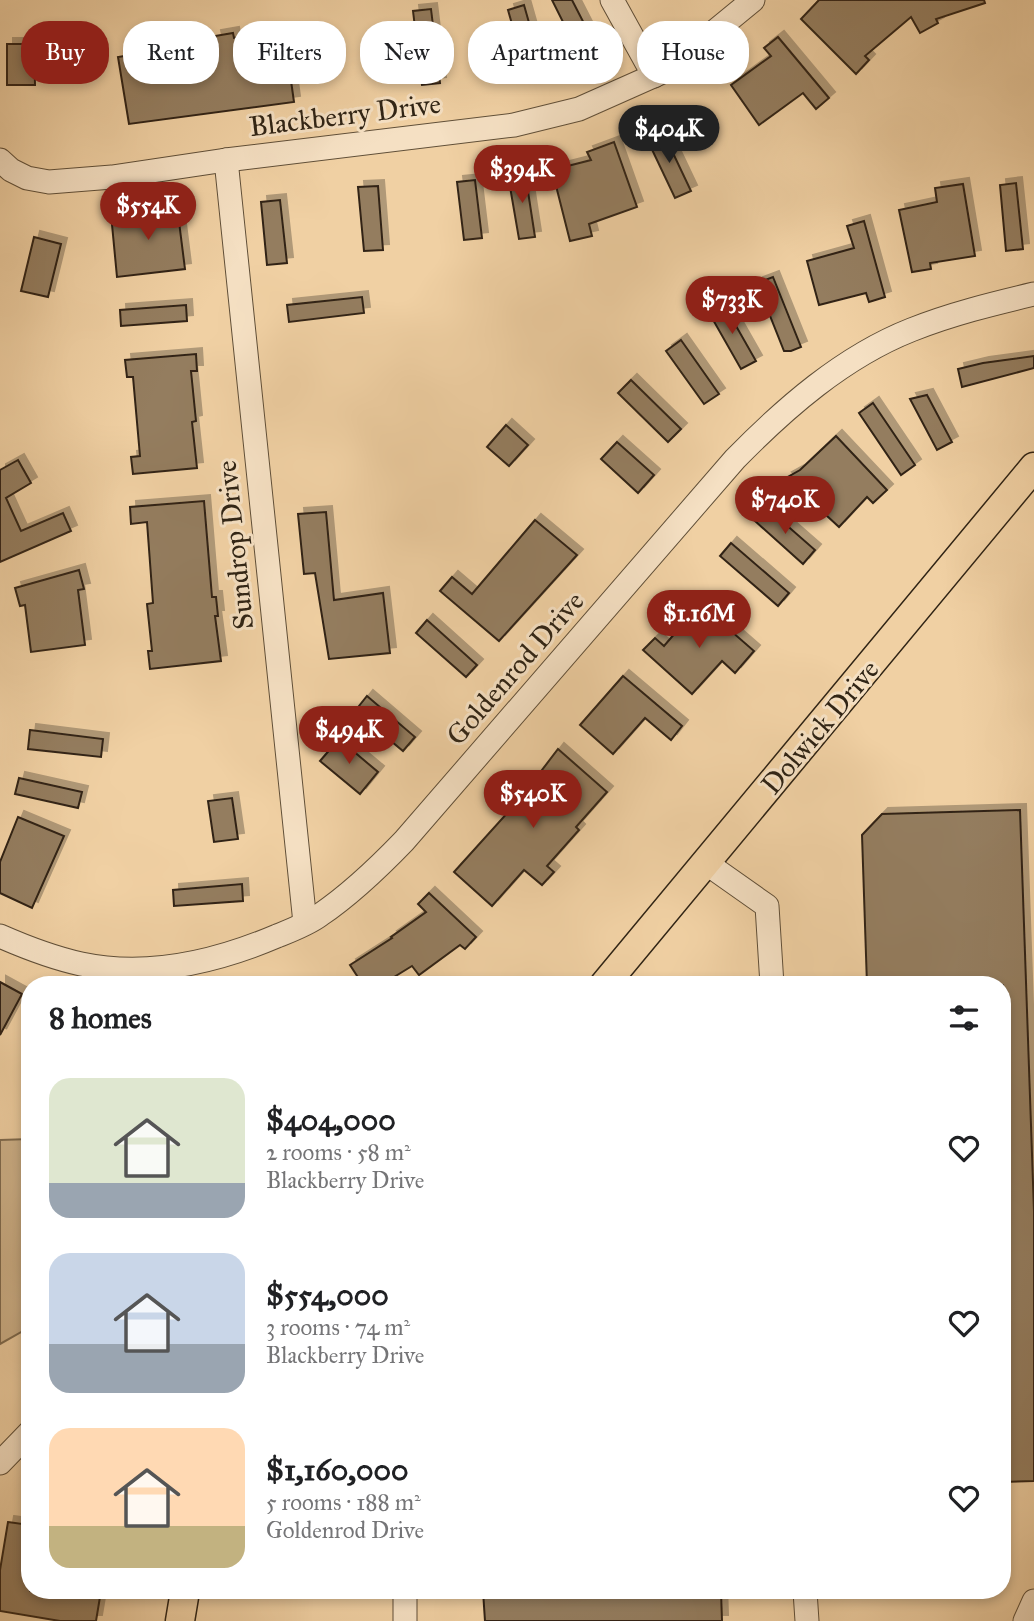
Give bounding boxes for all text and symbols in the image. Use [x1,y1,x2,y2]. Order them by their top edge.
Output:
chip: Buy [21,21,109,84]
chip: Rent [123,21,219,84]
chip: Filters [233,21,346,84]
chip: New [360,21,454,84]
chip: Apartment [468,21,623,84]
chip: House [637,21,749,84]
street label: Blackberry Drive [247,86,443,144]
pin: $404K [620,106,718,165]
text: $404K [634,114,704,142]
pin: $394K [473,146,571,205]
text: $394K [490,154,554,182]
pin: $554K [99,182,197,242]
text: $554K [116,191,180,219]
pin: $733K [683,276,781,336]
text: $733K [702,285,762,313]
street label: Sundrop Drive [209,459,261,631]
pin: $740K [736,476,834,536]
text: $740K [751,485,819,513]
street label: Goldenrod Drive [439,584,591,752]
pin: $1.16M [642,590,756,650]
text: $1.16M [663,599,735,627]
street label: Dolwick Drive [754,653,886,801]
pin: $494K [300,706,398,766]
text: $494K [315,715,383,743]
pin: $540K [484,770,582,830]
text: $540K [500,779,566,807]
icon: filters [945,999,983,1037]
text: 8 homes [49,1000,152,1036]
text: $404,000 [266,1102,396,1138]
icon: home [105,1106,189,1190]
icon: heart [945,1129,983,1167]
text: 2 rooms · 58 m² [266,1138,411,1166]
text: Blackberry Drive [266,1166,424,1194]
text: $554,000 [266,1277,389,1313]
icon: home [105,1281,189,1365]
icon: heart [945,1304,983,1342]
text: 3 rooms · 74 m² [266,1313,410,1341]
text: Blackberry Drive [266,1341,424,1369]
text: $1,160,000 [266,1452,408,1488]
icon: home [105,1456,189,1540]
icon: heart [945,1479,983,1517]
text: 5 rooms · 188 m² [266,1488,421,1516]
text: Goldenrod Drive [266,1516,424,1544]

